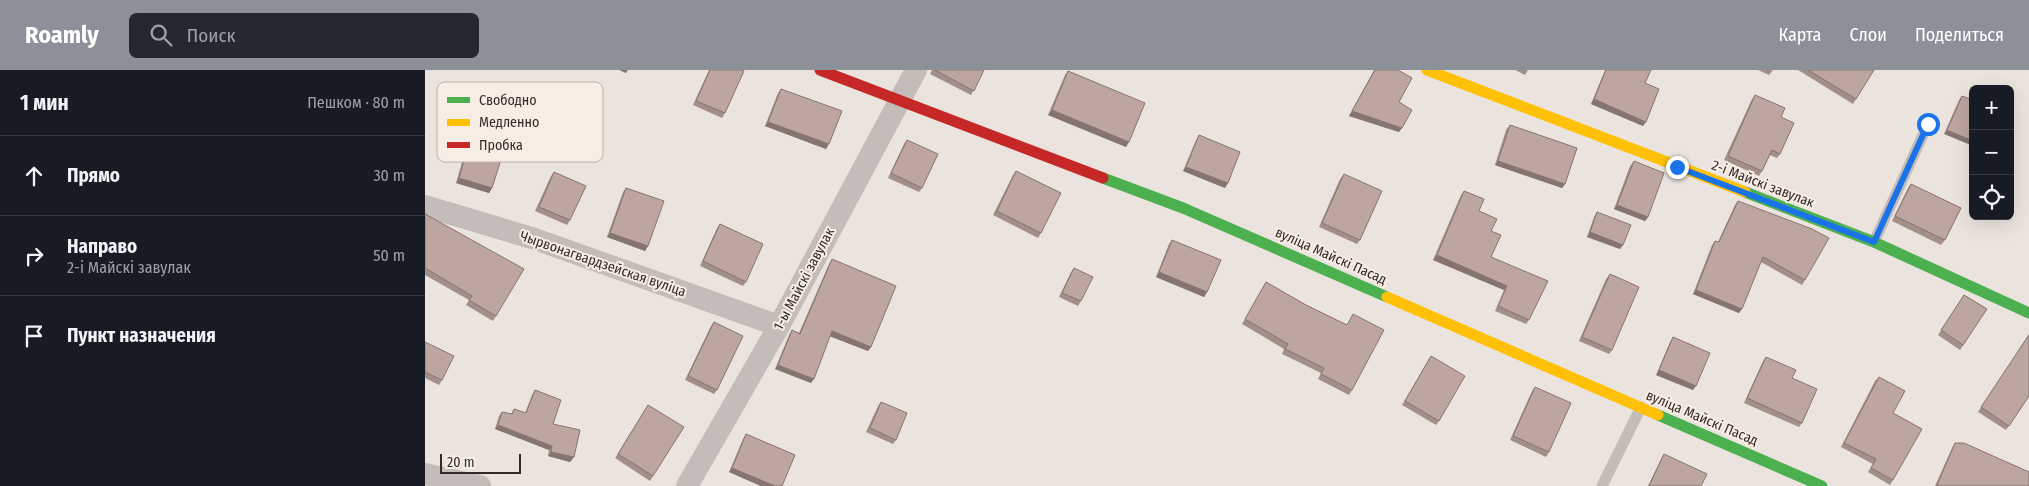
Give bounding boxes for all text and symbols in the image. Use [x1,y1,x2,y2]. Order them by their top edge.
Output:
search box [129,13,479,58]
text: Roamly [25,21,99,49]
icon: search [147,21,175,49]
text: Поиск [187,24,235,47]
text: Карта [1778,24,1821,46]
text: Слои [1849,24,1887,46]
text: Поделиться [1915,24,2004,46]
legend [437,82,603,162]
map controls [1969,85,2014,220]
button: + [1969,85,2014,130]
text: 1 мин [20,90,69,116]
text: Свободно [479,92,537,109]
text: Пешком · 80 m [307,93,405,112]
route start [1917,113,1940,136]
text: Медленно [479,114,539,131]
button: − [1969,130,2014,175]
text: Пробка [479,137,523,154]
route end [1666,156,1689,179]
street label: 2-і Майскі завулак [1709,157,1817,212]
icon: ahead [20,162,48,190]
text: Прямо [67,164,120,187]
text: 30 m [373,166,405,185]
button: locate [1969,175,2014,220]
street label: вуліца Майскі Пасад [1273,224,1389,288]
street label: 1-ы Майскі завулак [770,225,838,333]
street label: Чырвонагвардзейская вуліца [518,228,688,301]
text: Направо [67,235,137,258]
icon: right [20,242,48,270]
text: 50 m [373,246,405,265]
text: 2-і Майскі завулак [67,258,191,277]
icon: arrive [20,322,48,350]
text: Пункт назначения [67,324,216,347]
street label: вуліца Майскі Пасад [1643,387,1761,449]
scale bar [440,451,521,474]
text: 20 m [447,454,475,471]

